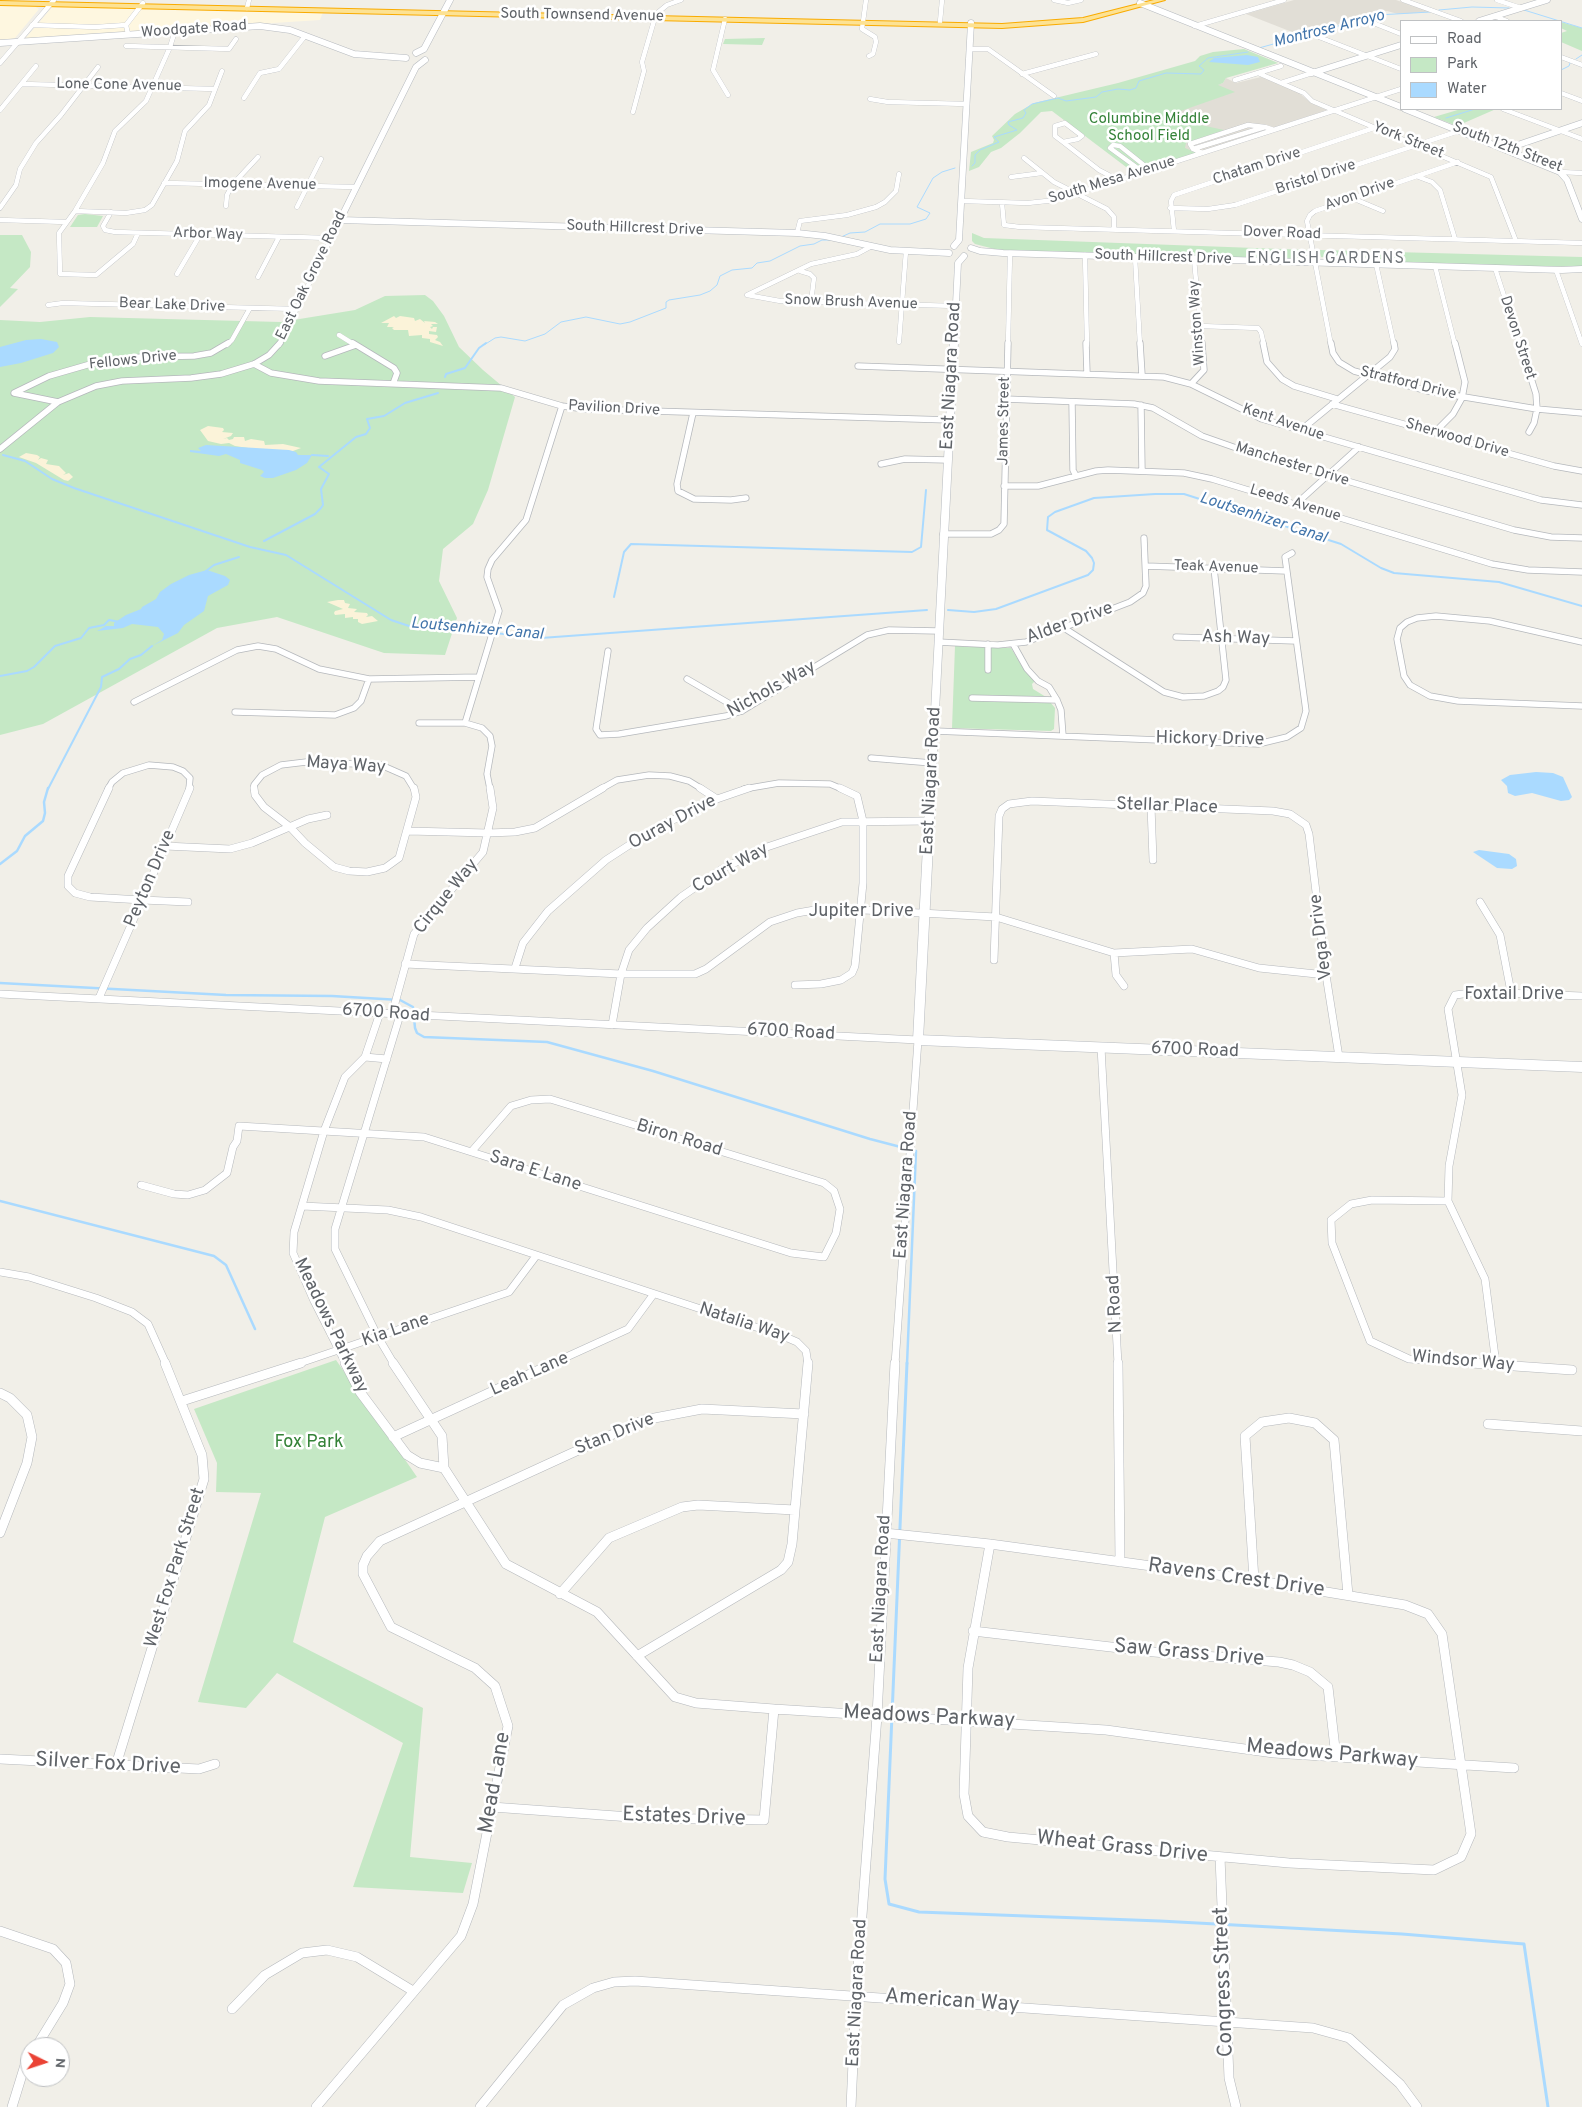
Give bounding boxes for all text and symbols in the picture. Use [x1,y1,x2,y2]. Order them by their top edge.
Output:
street label: South Townsend Avenue [500,6,664,26]
water label: Montrose Arroyo [1271,7,1387,53]
street label: Woodgate Road [140,17,248,43]
legend [1400,20,1562,110]
text: Road [1447,30,1482,49]
text: Park [1447,55,1478,74]
street label: Lone Cone Avenue [56,76,182,96]
text: Water [1447,80,1486,99]
park label: Columbine Middle School Field [1089,111,1209,146]
street label: York Street [1370,119,1446,163]
street label: South 12th Street [1449,119,1565,177]
street label: Chatam Drive [1211,144,1303,190]
street label: South Mesa Avenue [1047,153,1177,209]
street label: Bristol Drive [1274,157,1358,199]
street label: Imogene Avenue [203,175,317,195]
street label: Avon Drive [1323,175,1397,215]
street label: East Oak Grove Road [273,209,351,343]
street label: South Hillcrest Drive [566,218,704,240]
street label: Dover Road [1243,224,1321,244]
street label: Arbor Way [173,225,243,245]
street label: South Hillcrest Drive [1094,247,1232,269]
district label: ENGLISH GARDENS [1245,250,1407,270]
street label: Winston Way [1186,280,1210,366]
street label: Snow Brush Avenue [784,292,918,314]
street label: Devon Street [1495,294,1539,382]
street label: Bear Lake Drive [119,295,225,317]
street label: East Niagara Road [937,301,967,451]
street label: Fellows Drive [88,347,178,375]
street label: Stratford Drive [1358,363,1458,405]
street label: James Street [995,376,1015,466]
street label: Pavilion Drive [568,398,660,420]
street label: Kent Avenue [1240,401,1326,445]
street label: Sherwood Drive [1403,416,1511,462]
street label: Manchester Drive [1233,439,1351,491]
street label: Leeds Avenue [1247,482,1343,526]
water label: Loutsenhizer Canal [1197,489,1329,549]
street label: Teak Avenue [1173,558,1259,578]
street label: Alder Drive [1024,598,1116,650]
water label: Loutsenhizer Canal [410,615,544,645]
street label: Ash Way [1201,627,1271,651]
street label: Nichols Way [724,657,820,723]
street label: East Niagara Road [917,706,947,856]
street label: Hickory Drive [1155,728,1265,752]
street label: Maya Way [305,752,387,780]
street label: Ouray Drive [626,791,720,855]
street label: Stellar Place [1116,794,1218,820]
street label: Peyton Drive [121,827,181,931]
street label: Court Way [689,839,773,899]
street label: Cirque Way [410,855,484,939]
street label: Vega Drive [1306,893,1338,981]
street label: Jupiter Drive [808,901,914,923]
street label: Foxtail Drive [1464,984,1564,1006]
street label: 6700 Road [341,1000,431,1028]
street label: 6700 Road [746,1020,836,1046]
street label: 6700 Road [1151,1039,1239,1063]
street label: East Niagara Road [891,1110,923,1260]
street label: Biron Road [633,1116,725,1162]
street label: Sara E Lane [486,1147,584,1197]
street label: Meadows Parkway [288,1255,372,1397]
street label: N Road [1104,1274,1128,1334]
street label: Natalia Way [696,1299,792,1349]
street label: Kia Lane [359,1309,433,1353]
street label: Windsor Way [1411,1347,1515,1377]
street label: Leah Lane [488,1348,572,1402]
street label: Stan Drive [572,1409,658,1461]
park label: Fox Park [274,1432,344,1454]
street label: West Fox Park Street [141,1485,211,1651]
street label: East Niagara Road [867,1514,897,1664]
street label: Ravens Crest Drive [1146,1554,1326,1604]
street label: Saw Grass Drive [1113,1635,1265,1673]
street label: Meadows Parkway [842,1701,1016,1735]
street label: Mead Lane [475,1730,517,1836]
street label: Meadows Parkway [1245,1735,1419,1775]
street label: Silver Fox Drive [35,1749,181,1781]
street label: Estates Drive [622,1803,746,1833]
street label: Wheat Grass Drive [1035,1826,1209,1870]
street label: Congress Street [1210,1906,1240,2058]
street label: East Niagara Road [843,1918,873,2068]
street label: American Way [884,1985,1020,2019]
north arrow [20,2037,70,2087]
text: N [51,2057,68,2069]

